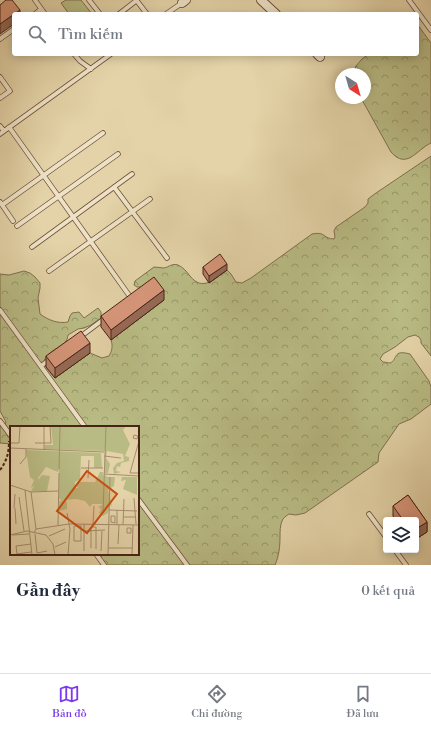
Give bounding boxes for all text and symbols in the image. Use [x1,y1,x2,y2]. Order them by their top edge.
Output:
search box [12,12,419,56]
icon: search [26,23,48,45]
text: Tìm kiếm [58,25,123,44]
north arrow [335,68,371,104]
inset map [10,426,139,555]
map controls [383,517,419,553]
button: layers [383,517,419,553]
text: Gần đây [16,580,80,602]
text: 0 kết quả [361,583,415,599]
tab: Bản đồ [52,683,87,721]
tab: Chỉ đường [191,683,242,721]
tab: Đã lưu [347,683,379,721]

